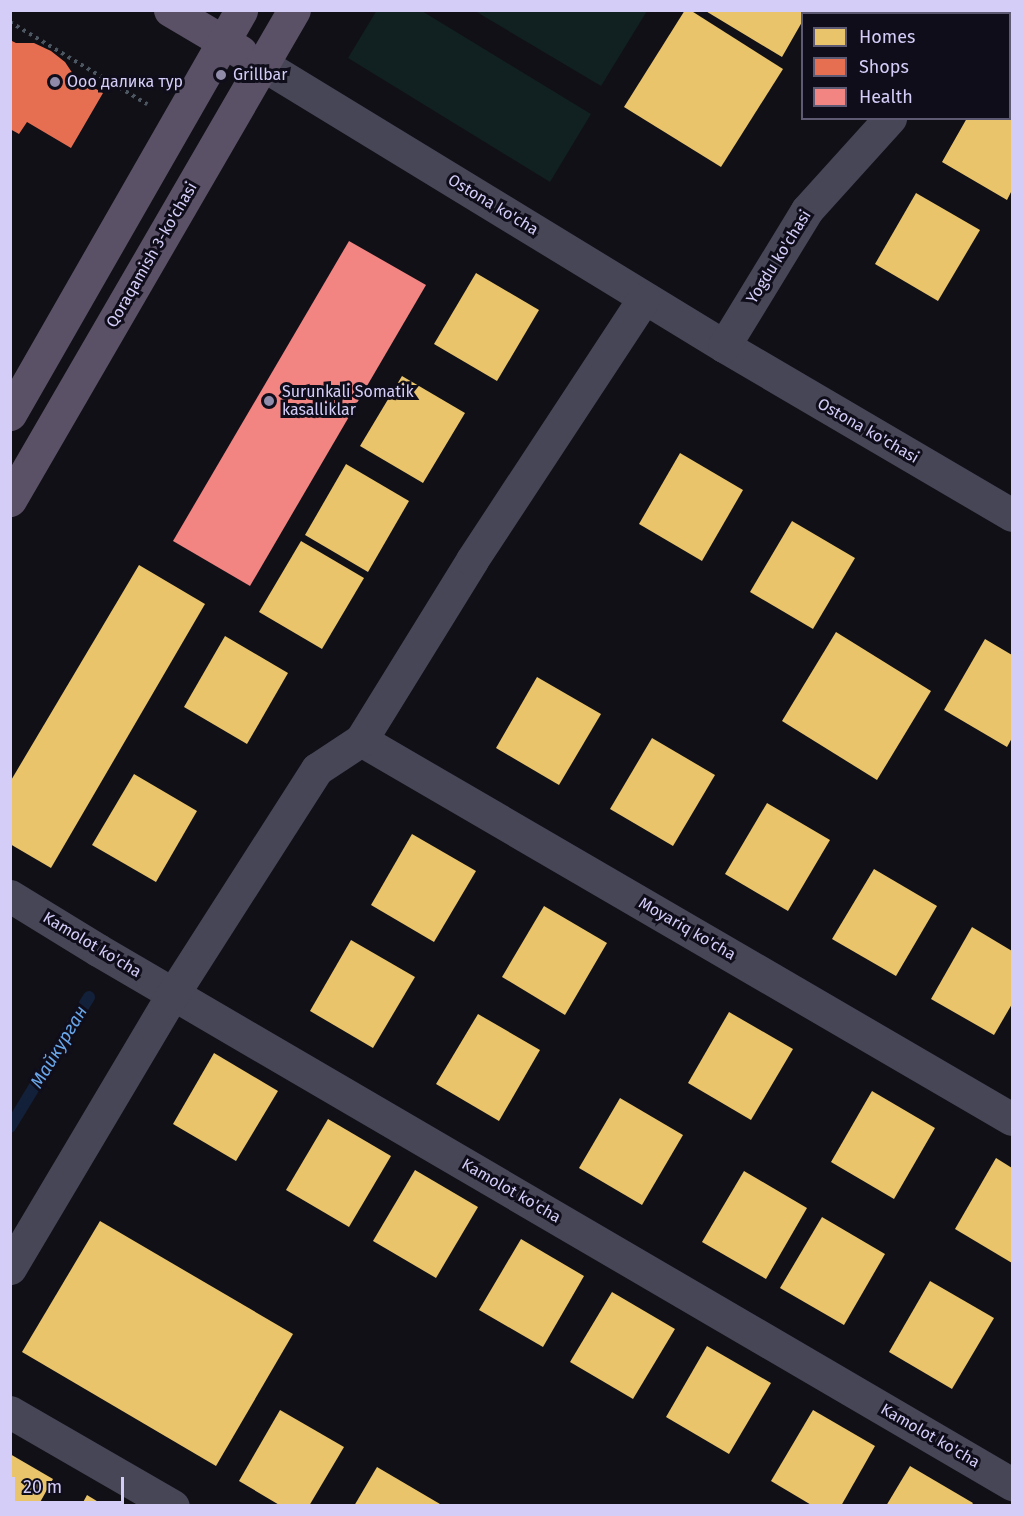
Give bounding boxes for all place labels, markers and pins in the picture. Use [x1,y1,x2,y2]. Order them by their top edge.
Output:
place label: Grillbar [233,65,287,85]
marker: Grillbar [214,68,228,82]
place label: Ооо далика тур [67,72,183,92]
marker: Ооо далика тур [48,75,62,89]
place label: Surunkali Somatik kasalliklar [282,382,414,420]
marker: Surunkali Somatik kasalliklar [260,392,278,410]

